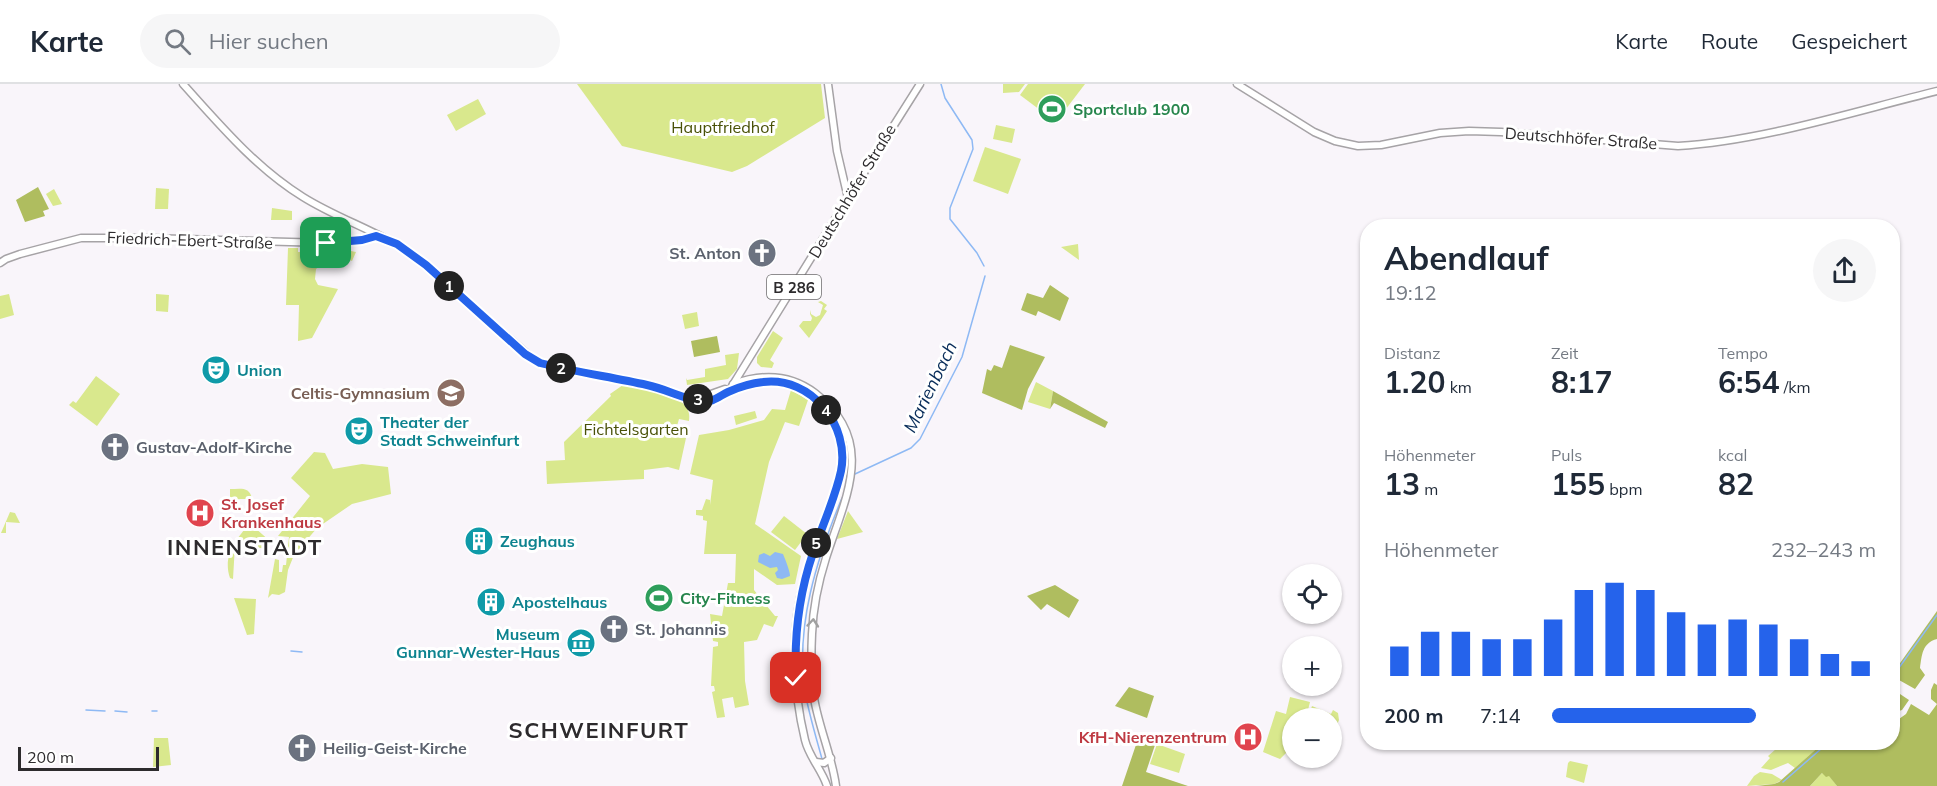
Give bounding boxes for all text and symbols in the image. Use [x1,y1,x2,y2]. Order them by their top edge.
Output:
search box [140,14,560,68]
text: Karte [30,24,104,59]
icon: search [161,25,194,58]
text: Hier suchen [209,27,329,55]
text: Karte [1615,28,1668,54]
text: Route [1701,28,1758,54]
text: Gespeichert [1791,28,1907,54]
sports icon: Sportclub 1900 [1036,93,1068,125]
place label: Sportclub 1900 [1073,99,1190,119]
park label: Hauptfriedhof [671,117,775,137]
street label: Deutschhöfer Straße [804,120,900,262]
street label: Deutschhöfer Straße [1504,123,1658,153]
pin [300,217,351,268]
icon: arrive [309,226,342,259]
street label: Friedrich-Ebert-Straße [107,227,273,253]
church icon: St. Anton [746,237,778,269]
text: Abendlauf [1384,237,1549,278]
button: share [1813,239,1876,302]
place label: St. Anton [669,243,741,263]
pin: 1 [434,271,464,301]
road number: B 286 [767,275,821,299]
text: 1 [444,276,454,296]
text: 19:12 [1384,280,1437,305]
water label: Marienbach [898,338,962,436]
text: Distanz [1384,343,1441,363]
text: Zeit [1551,343,1578,363]
text: Tempo [1718,343,1768,363]
pin: 2 [546,353,576,383]
theatre icon: Union [200,354,232,386]
text: 2 [556,358,566,378]
place label: Union [237,360,282,380]
text: 1.20 [1384,363,1445,401]
text: 8:17 [1551,363,1612,401]
text: 6:54 [1718,363,1779,401]
school or university icon: Celtis-Gymnasium [435,377,467,409]
text: km [1445,377,1472,397]
text: /km [1779,377,1810,397]
place label: Celtis-Gymnasium [291,383,430,403]
pin: 3 [683,384,713,414]
text: 3 [693,389,703,409]
pin: 4 [811,395,841,425]
text: 4 [821,400,831,420]
place label: Theater der Stadt Schweinfurt [380,412,519,450]
theatre icon: Theater der Stadt Schweinfurt [343,415,375,447]
park label: Fichtelsgarten [583,419,689,439]
church icon: Gustav-Adolf-Kirche [99,431,131,463]
place label: Gustav-Adolf-Kirche [136,437,292,457]
text: Höhenmeter [1384,445,1476,465]
text: Puls [1551,445,1582,465]
text: kcal [1718,445,1747,465]
text: 13 [1384,465,1420,503]
text: 155 [1551,465,1605,503]
text: 82 [1718,465,1754,503]
text: m [1420,479,1438,499]
text: bpm [1605,479,1642,499]
place label: St. Josef Krankenhaus [221,494,322,532]
hospital icon: St. Josef Krankenhaus [184,497,216,529]
building icon: Zeughaus [463,525,495,557]
pin: 5 [801,528,831,558]
place label: Zeughaus [500,531,575,551]
district label: INNENSTADT [167,533,323,561]
text: 5 [811,533,821,553]
text: Höhenmeter [1384,537,1499,562]
text: 232–243 m [1771,537,1876,562]
map controls [1282,564,1342,768]
button: locate [1282,564,1342,624]
sports icon: City-Fitness [643,582,675,614]
building icon: Apostelhaus [475,586,507,618]
place label: City-Fitness [680,588,771,608]
place label: Apostelhaus [512,592,607,612]
church icon: St. Johannis [598,613,630,645]
place label: St. Johannis [635,619,726,639]
one-way arrow [806,619,819,628]
place label: Museum Gunnar-Wester-Haus [396,624,560,662]
museum icon: Museum Gunnar-Wester-Haus [565,627,597,659]
button: + [1282,636,1342,696]
pin [770,652,821,703]
icon: check [779,661,812,694]
text: 200 m [1384,703,1443,728]
text: 7:14 [1480,703,1521,728]
button: − [1282,708,1342,768]
district label: SCHWEINFURT [509,716,689,744]
hospital icon: KfH-Nierenzentrum [1232,721,1264,753]
place label: KfH-Nierenzentrum [1079,727,1227,747]
church icon: Heilig-Geist-Kirche [286,732,318,764]
place label: Heilig-Geist-Kirche [323,738,467,758]
scale bar [18,744,159,772]
text: 200 m [27,747,74,767]

